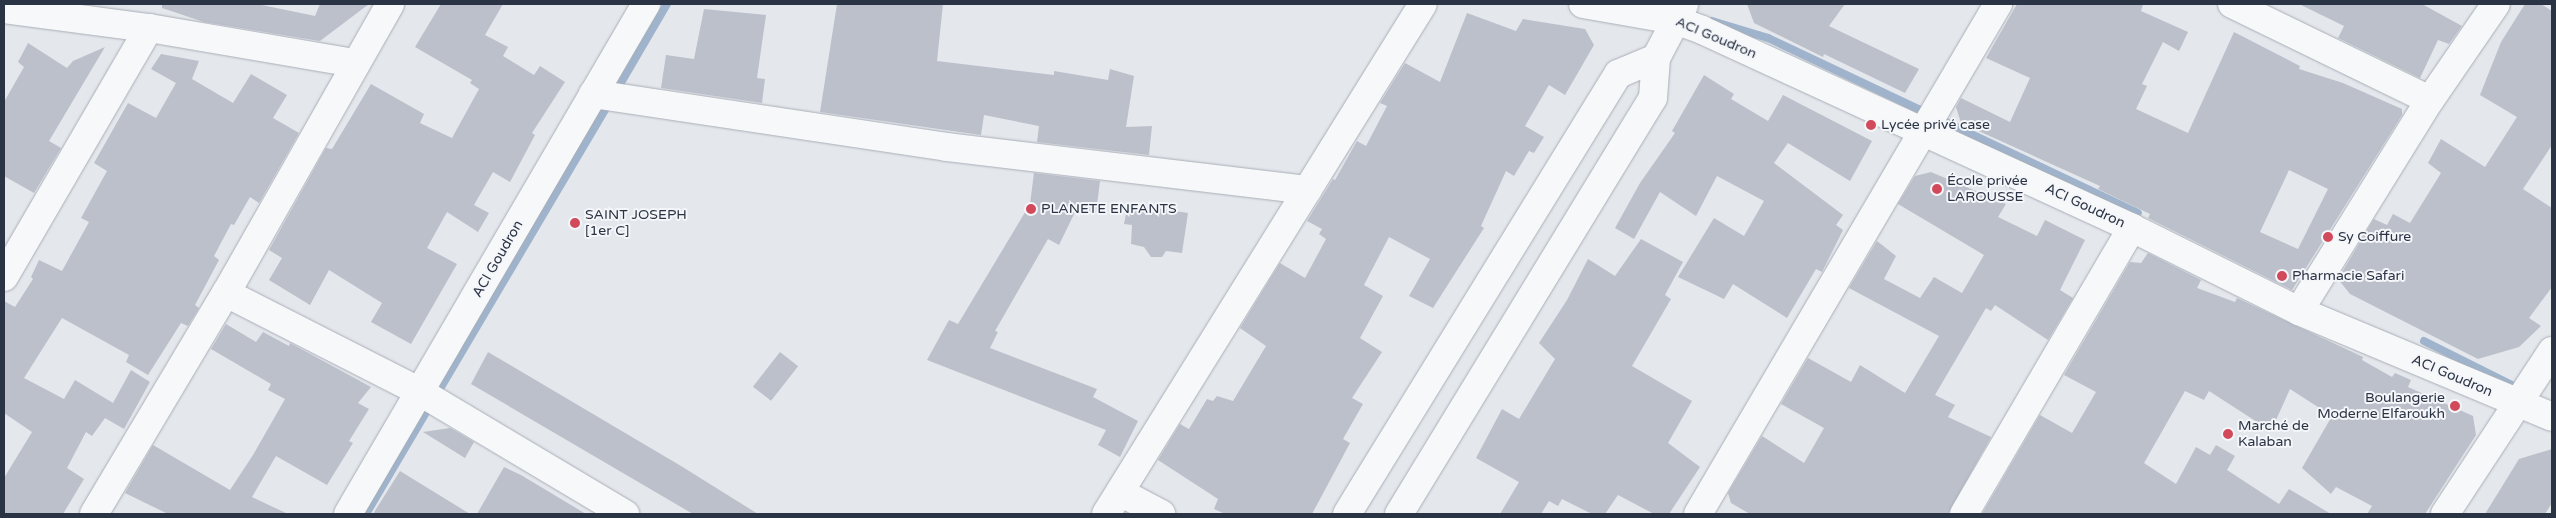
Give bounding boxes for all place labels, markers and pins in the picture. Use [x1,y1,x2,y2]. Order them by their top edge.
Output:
place label: Lycée privé case [1881,117,1990,133]
marker: Lycée privé case [1865,119,1877,131]
place label: École privée LAROUSSE [1947,173,2028,206]
marker: École privée LAROUSSE [1931,183,1943,195]
place label: PLANETE ENFANTS [1041,201,1177,217]
marker: PLANETE ENFANTS [1025,203,1037,215]
place label: SAINT JOSEPH [1er C] [585,207,687,240]
marker: SAINT JOSEPH [1er C] [569,217,581,229]
place label: Sy Coiffure [2338,229,2411,245]
marker: Sy Coiffure [2322,231,2334,243]
place label: Pharmacie Safari [2292,268,2404,284]
marker: Pharmacie Safari [2276,270,2288,282]
place label: Boulangerie Moderne Elfaroukh [2317,390,2445,422]
marker: Boulangerie Moderne Elfaroukh [2449,400,2461,412]
place label: Marché de Kalaban [2238,418,2309,451]
marker: Marché de Kalaban [2222,428,2234,440]

